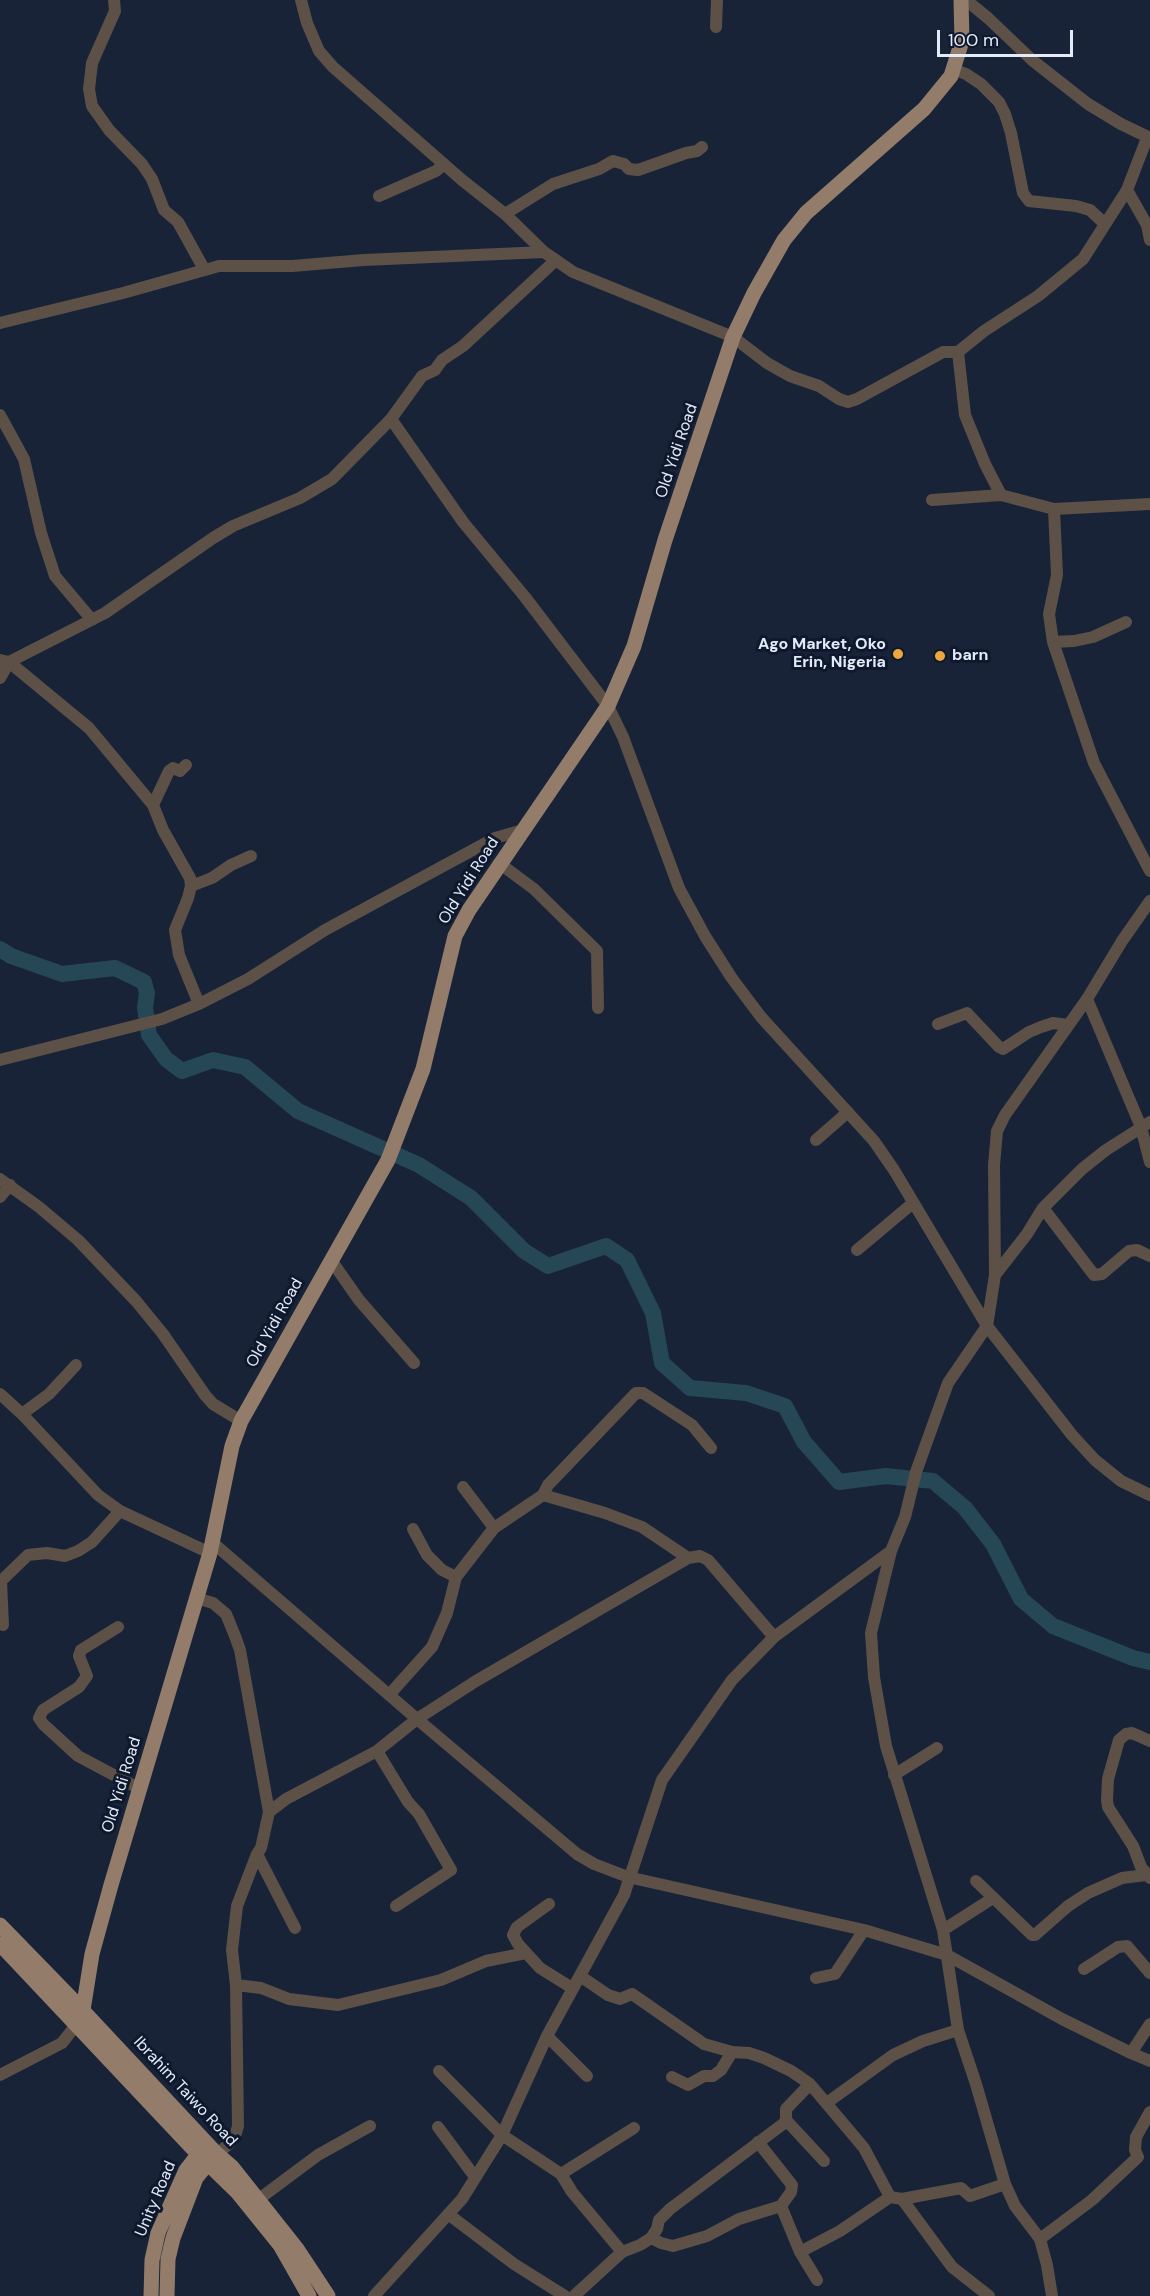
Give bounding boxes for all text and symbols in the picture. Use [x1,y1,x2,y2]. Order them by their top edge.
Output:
scale bar [940,18,1076,56]
text: 100 m [948,28,999,52]
street label: Old Yidi Road [652,401,702,501]
place label: Ago Market, Oko Erin, Nigeria [758,635,886,673]
place label: barn [952,646,988,666]
marker: Ago Market, Oko Erin, Nigeria [891,647,905,661]
marker: barn [933,649,947,663]
street label: Old Yidi Road [435,834,503,928]
street label: Old Yidi Road [243,1275,307,1371]
street label: Old Yidi Road [98,1735,146,1835]
street label: Ibrahim Taiwo Road [129,2033,241,2151]
street label: Unity Road [131,2158,181,2240]

